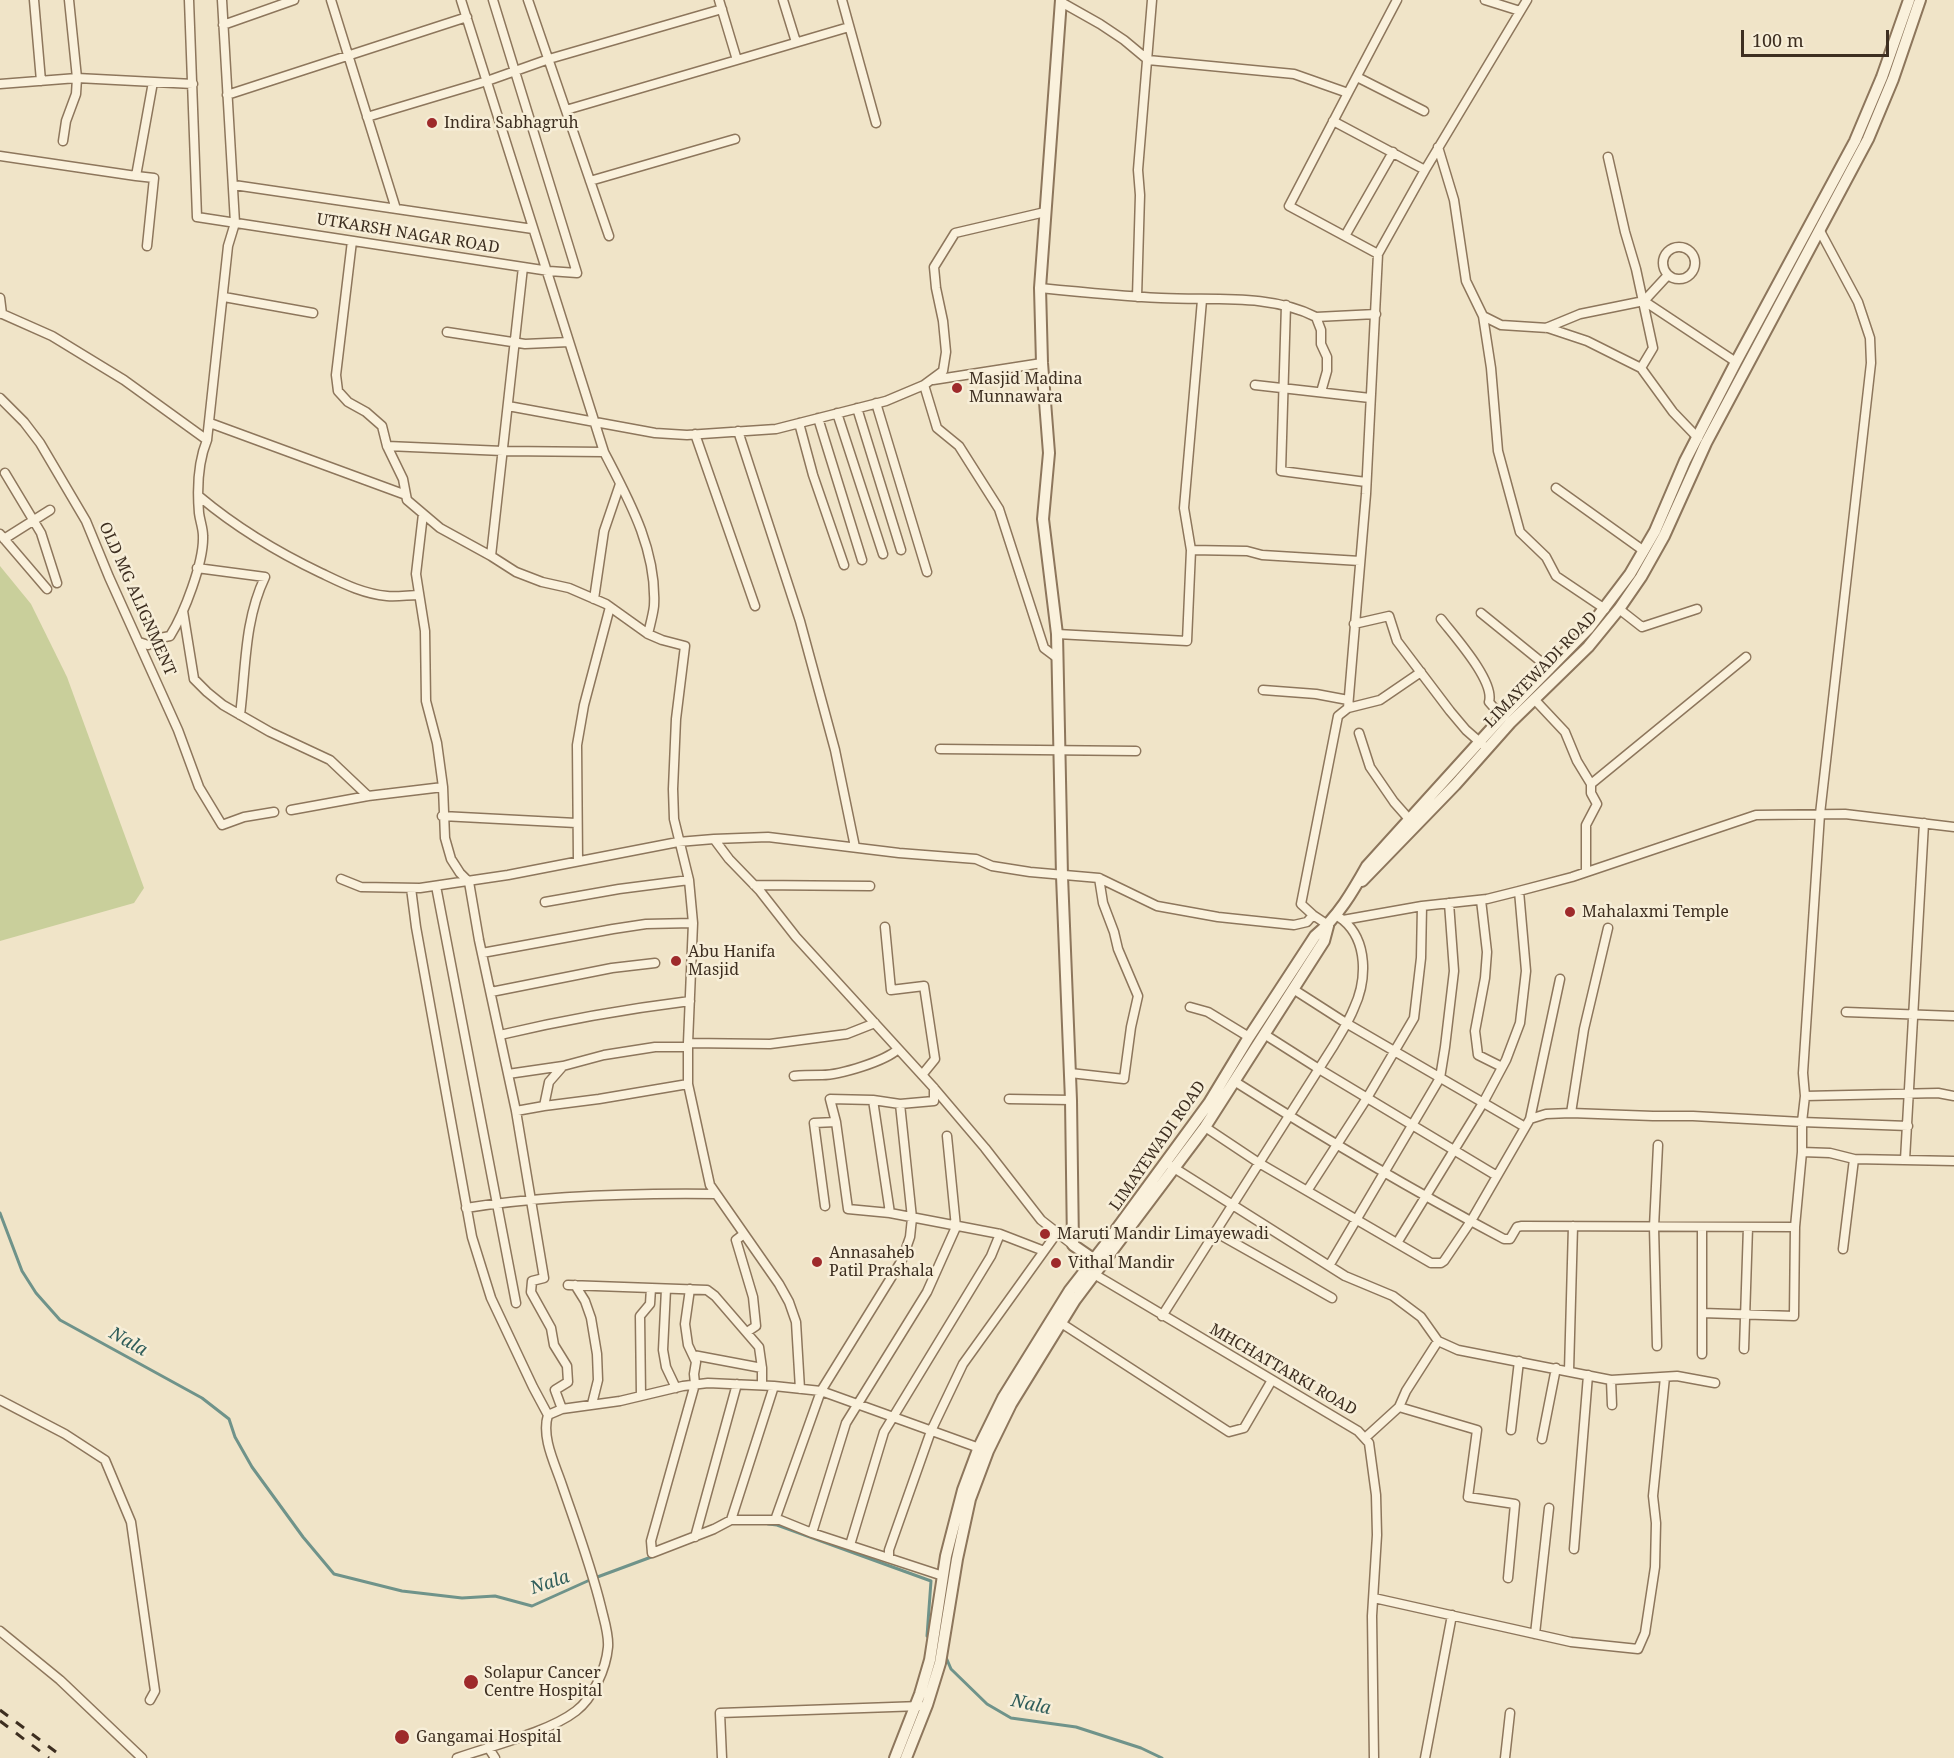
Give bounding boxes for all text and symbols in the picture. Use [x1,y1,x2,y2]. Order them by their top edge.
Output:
scale bar [1744,18,1892,56]
text: 100 m [1752,28,1804,52]
place label: Indira Sabhagruh [444,113,579,133]
marker: Indira Sabhagruh [425,116,439,130]
street label: UTKARSH NAGAR ROAD [315,210,501,258]
place label: Masjid Madina Munnawara [969,369,1082,407]
marker: Masjid Madina Munnawara [950,381,964,395]
street label: OLD MG ALIGNMENT [94,519,180,679]
street label: LIMAYEWADI ROAD [1481,608,1601,732]
place label: Mahalaxmi Temple [1582,902,1729,922]
marker: Mahalaxmi Temple [1563,905,1577,919]
place label: Abu Hanifa Masjid [688,942,775,980]
marker: Abu Hanifa Masjid [669,954,683,968]
street label: LIMAYEWADI ROAD [1106,1077,1210,1215]
place label: Maruti Mandir Limayewadi [1057,1224,1269,1244]
marker: Maruti Mandir Limayewadi [1038,1227,1052,1241]
place label: Annasaheb Patil Prashala [829,1243,934,1281]
place label: Vithal Mandir [1068,1253,1175,1273]
marker: Annasaheb Patil Prashala [810,1255,824,1269]
marker: Vithal Mandir [1049,1256,1063,1270]
street label: MHCHATTARKI ROAD [1206,1320,1360,1420]
water label: Nala [105,1323,151,1361]
water label: Nala [528,1566,572,1600]
place label: Solapur Cancer Centre Hospital [484,1663,602,1701]
marker: Solapur Cancer Centre Hospital [462,1673,480,1691]
water label: Nala [1009,1690,1053,1720]
place label: Gangamai Hospital [416,1727,561,1747]
marker: Gangamai Hospital [393,1728,411,1746]

